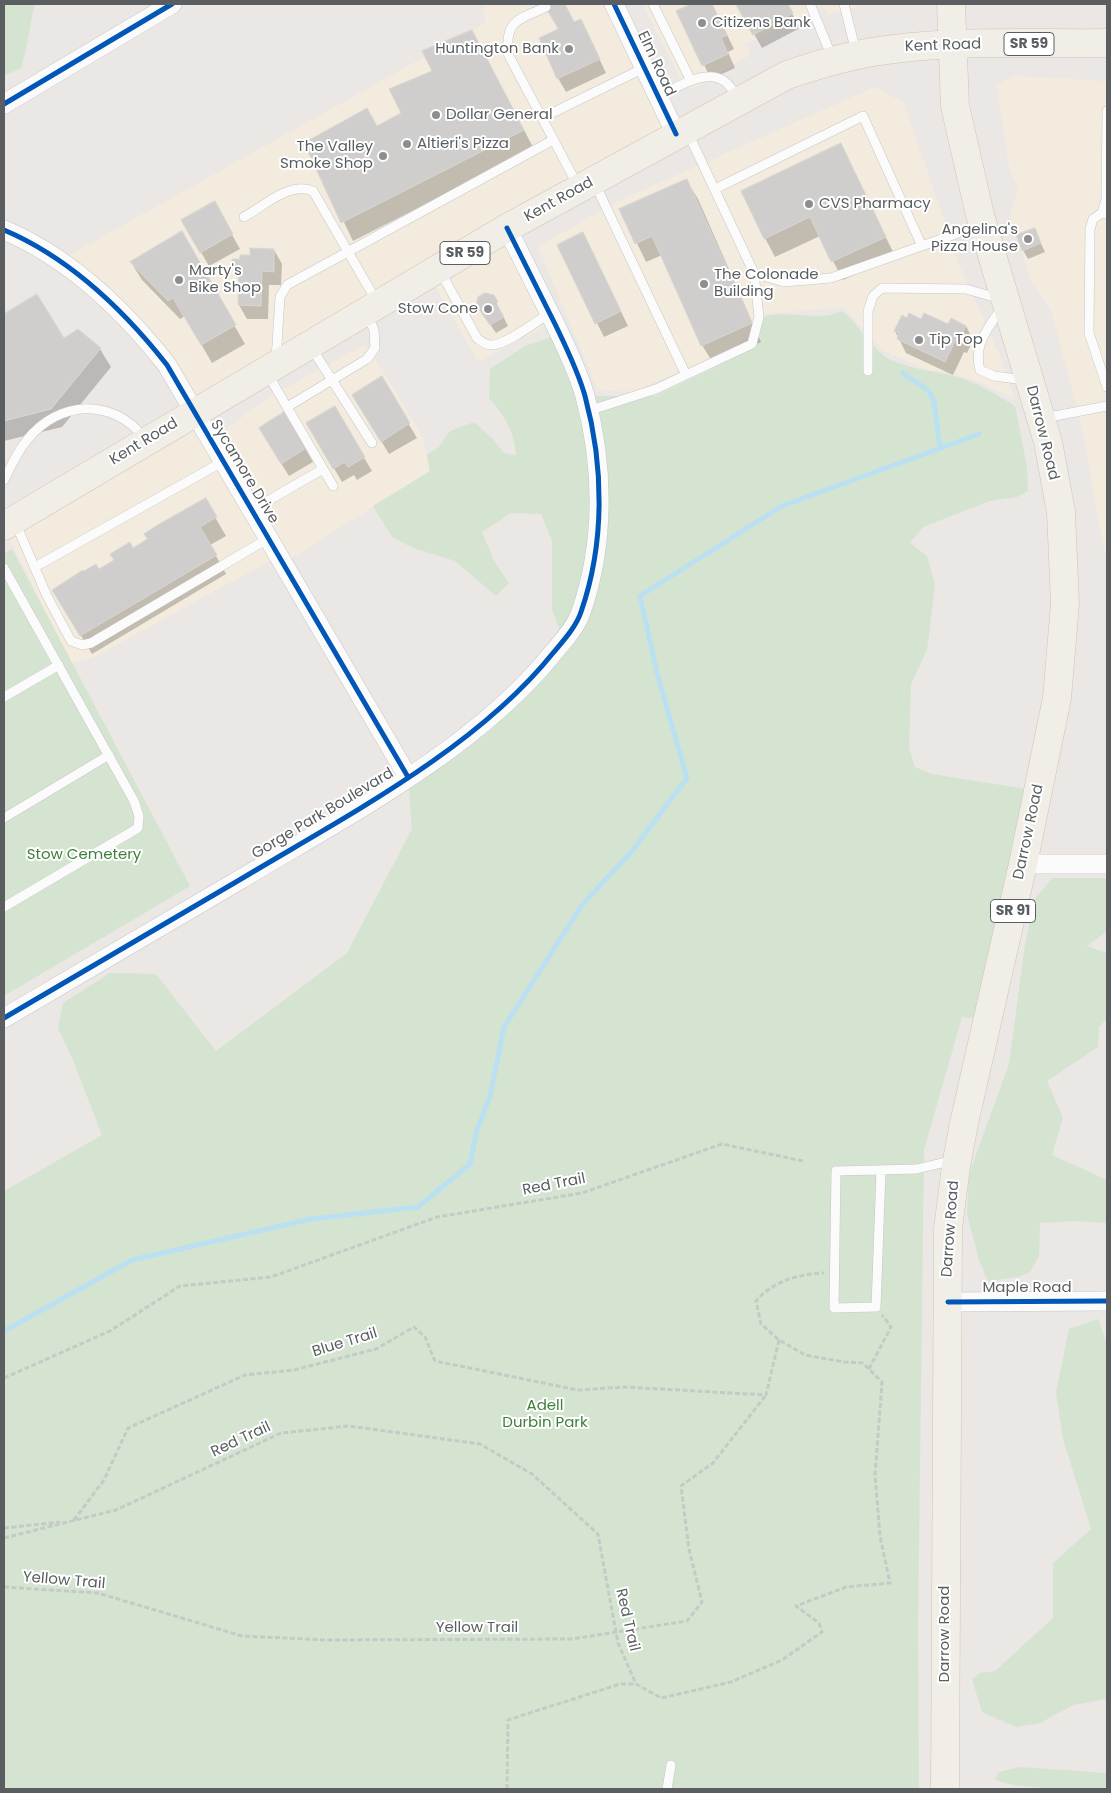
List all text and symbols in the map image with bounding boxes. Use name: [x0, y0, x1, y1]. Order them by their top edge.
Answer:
place label: Citizens Bank: [712, 14, 811, 32]
marker: Citizens Bank: [696, 17, 708, 29]
street label: Elm Road: [633, 29, 679, 99]
road number: SR 59: [1004, 33, 1054, 56]
street label: Kent Road: [905, 36, 981, 56]
place label: Huntington Bank: [435, 40, 559, 58]
marker: Huntington Bank: [563, 43, 575, 55]
place label: Dollar General: [446, 106, 553, 124]
marker: Dollar General: [430, 109, 442, 121]
place label: Altieri's Pizza: [417, 135, 509, 153]
place label: The Valley Smoke Shop: [280, 138, 373, 173]
marker: Altieri's Pizza: [401, 138, 413, 150]
marker: The Valley Smoke Shop: [377, 150, 389, 162]
street label: Kent Road: [521, 174, 597, 226]
place label: CVS Pharmacy: [819, 195, 931, 213]
marker: CVS Pharmacy: [803, 198, 815, 210]
place label: Angelina's Pizza House: [931, 221, 1018, 256]
marker: Angelina's Pizza House: [1022, 233, 1034, 245]
road number: SR 59: [440, 242, 490, 264]
place label: Marty's Bike Shop: [189, 262, 261, 297]
place label: The Colonade Building: [714, 266, 819, 301]
marker: Marty's Bike Shop: [173, 274, 185, 286]
marker: The Colonade Building: [698, 278, 710, 290]
place label: Stow Cone: [398, 300, 478, 318]
marker: Stow Cone: [482, 303, 494, 315]
place label: Tip Top: [929, 331, 983, 349]
marker: Tip Top: [913, 334, 925, 346]
street label: Darrow Road: [1022, 384, 1062, 482]
street label: Kent Road: [107, 415, 181, 469]
street label: Sycamore Drive: [206, 417, 282, 527]
street label: Gorge Park Boulevard: [249, 765, 397, 863]
street label: Darrow Road: [1010, 783, 1048, 881]
park label: Stow Cemetery: [27, 846, 141, 864]
road number: SR 91: [990, 899, 1036, 922]
street label: Red Trail: [521, 1170, 587, 1200]
street label: Darrow Road: [939, 1180, 963, 1278]
street label: Maple Road: [982, 1279, 1072, 1297]
street label: Blue Trail: [310, 1325, 380, 1361]
park label: Adell Durbin Park: [502, 1397, 588, 1432]
street label: Red Trail: [208, 1418, 274, 1462]
street label: Yellow Trail: [22, 1568, 106, 1594]
street label: Darrow Road: [936, 1586, 954, 1682]
street label: Red Trail: [611, 1587, 643, 1653]
street label: Yellow Trail: [436, 1619, 518, 1637]

